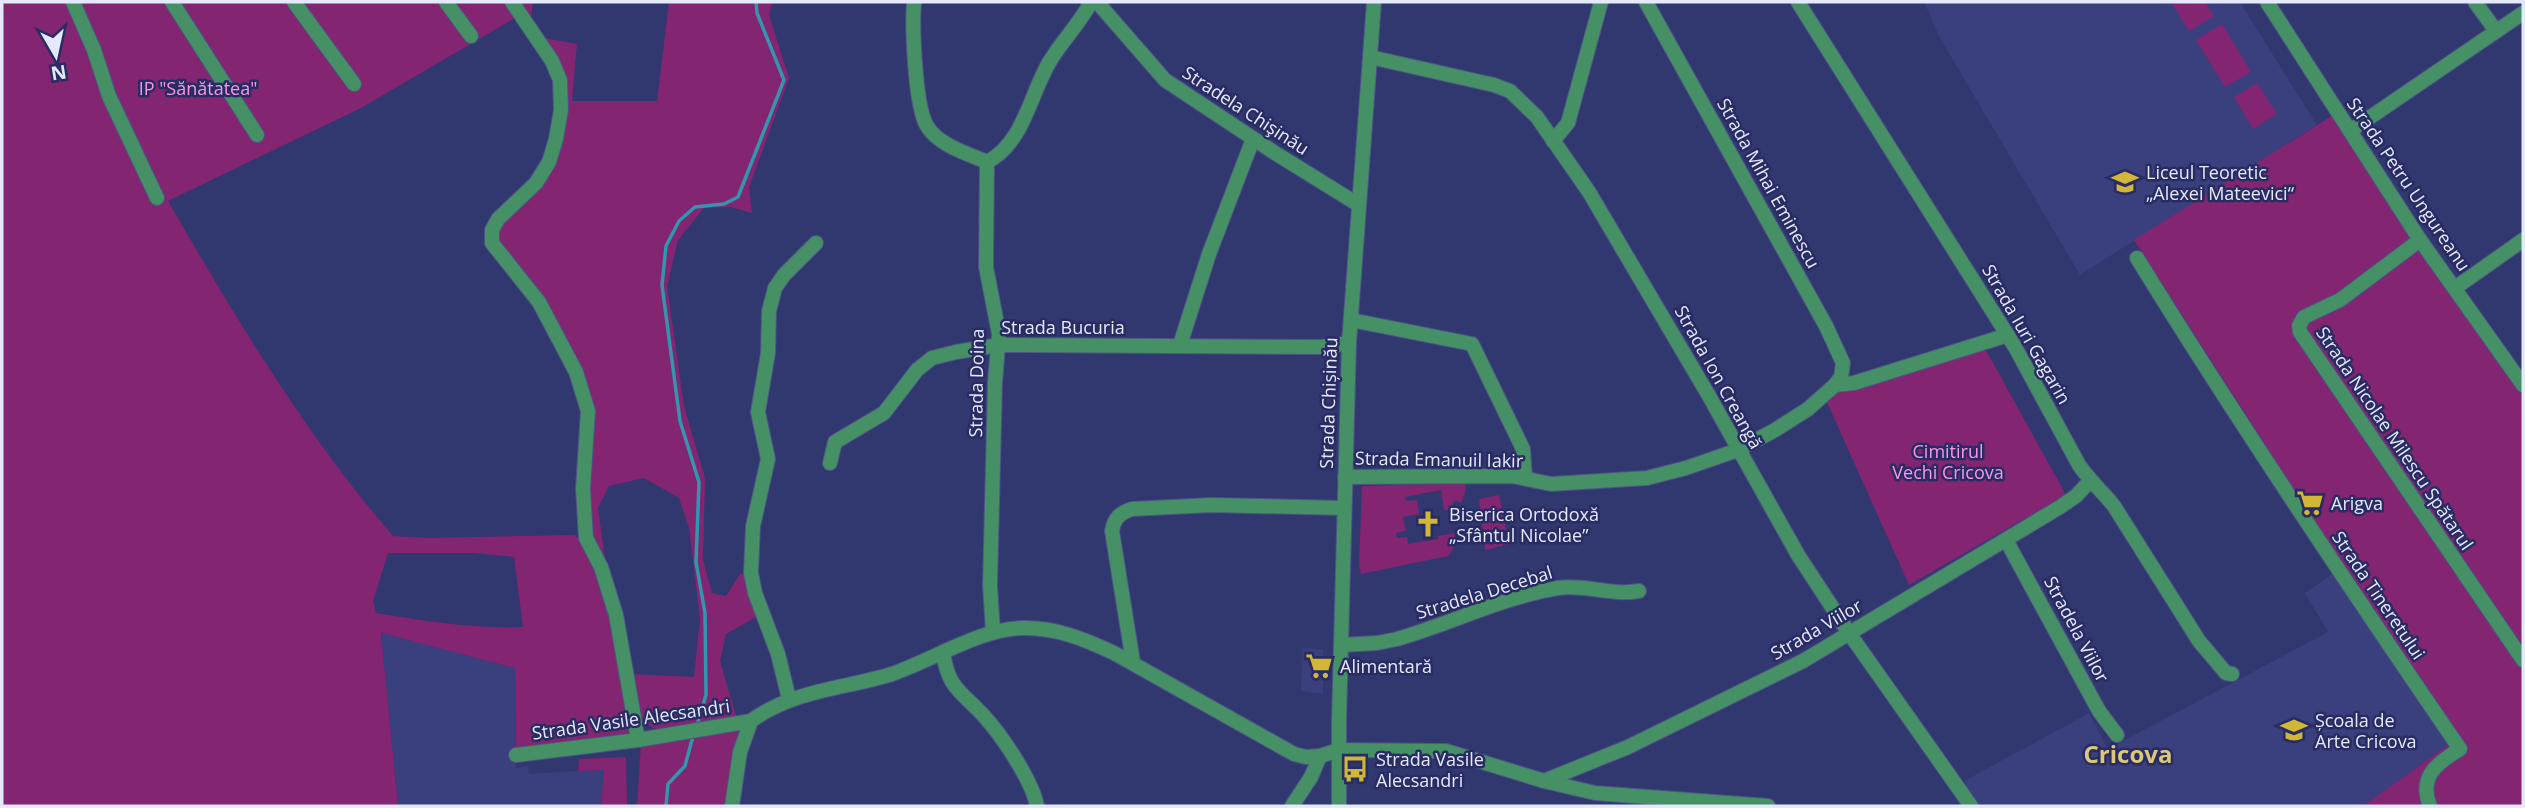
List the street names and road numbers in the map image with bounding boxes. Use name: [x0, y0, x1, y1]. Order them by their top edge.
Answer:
street label: Stradela Chişinău: [1178, 60, 1314, 160]
street label: Strada Petru Ungureanu: [2342, 93, 2476, 275]
street label: Strada Mihai Eminescu: [1712, 94, 1826, 272]
street label: Strada Iuri Gagarin: [1977, 260, 2077, 408]
street label: Strada Ion Creangă: [1670, 301, 1768, 453]
street label: Strada Bucuria: [1001, 315, 1125, 339]
street label: Strada Nicolae Milescu Spătarul: [2311, 322, 2479, 554]
street label: Strada Doina: [963, 328, 989, 438]
street label: Strada Chișinău: [1314, 337, 1342, 469]
street label: Strada Emanuil Iakir: [1355, 446, 1524, 472]
street label: Strada Tineretului: [2327, 526, 2431, 664]
street label: Stradela Decebal: [1413, 560, 1555, 624]
street label: Stradela Viilor: [2039, 572, 2115, 687]
street label: Strada Viilor: [1766, 593, 1867, 665]
street label: Strada Vasile Alecsandri: [530, 693, 732, 745]

